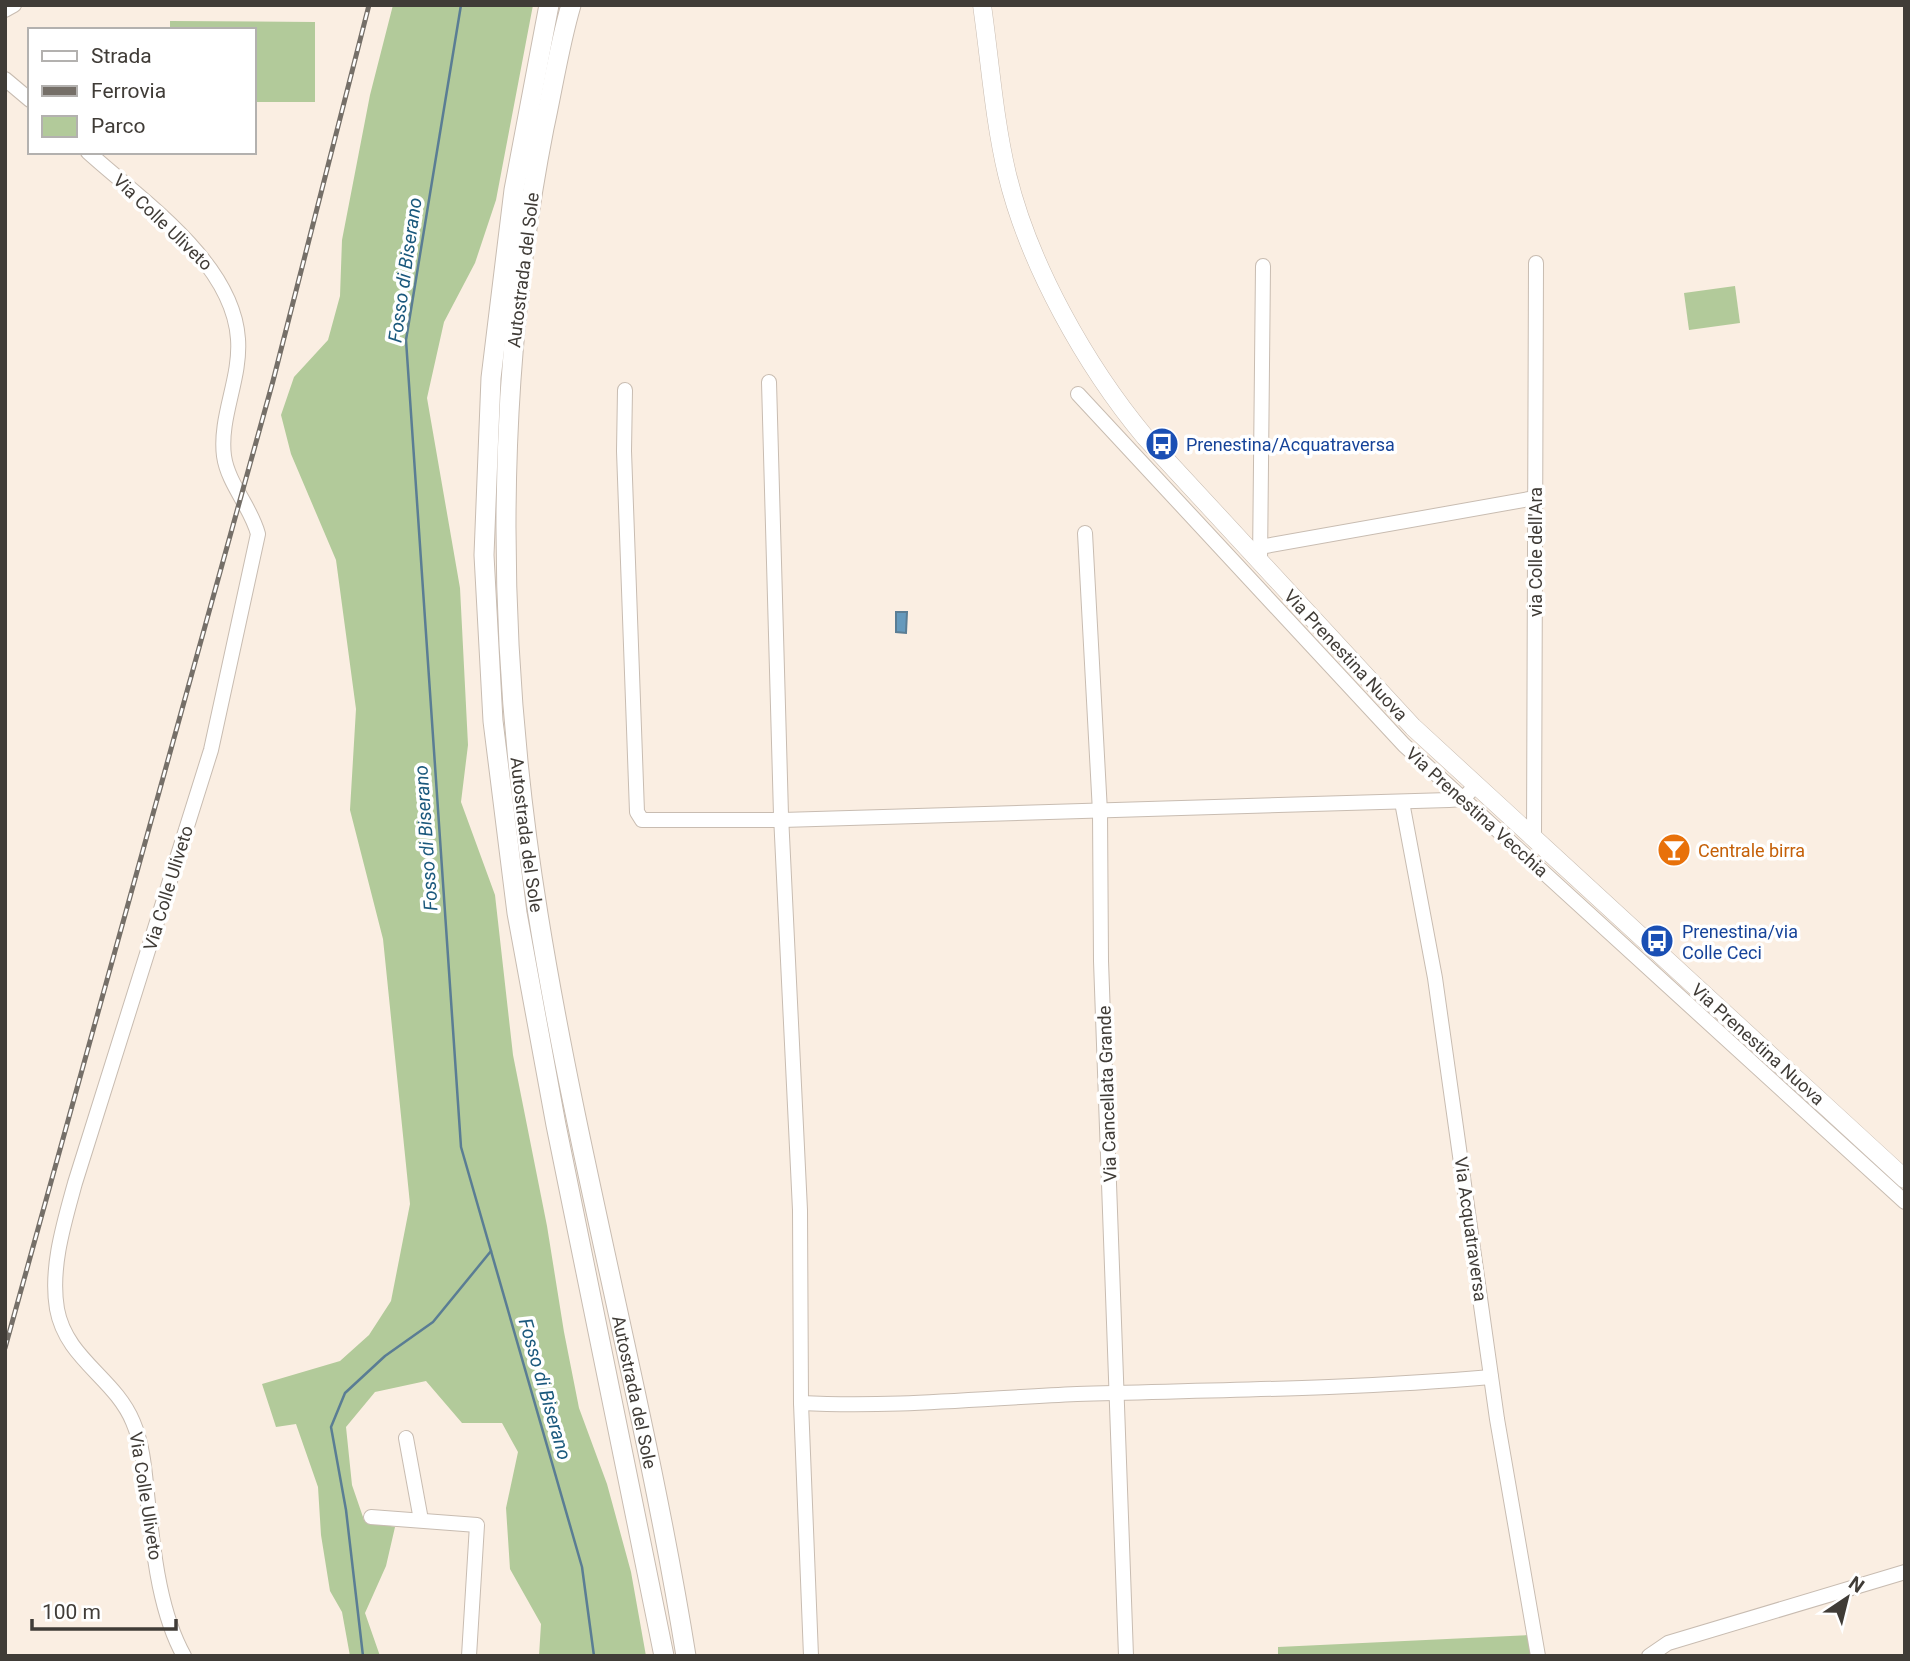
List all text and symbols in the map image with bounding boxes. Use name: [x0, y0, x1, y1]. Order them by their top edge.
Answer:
legend: [28, 28, 256, 154]
text: Strada: [91, 44, 152, 68]
text: Ferrovia: [91, 79, 166, 103]
text: Parco: [91, 114, 145, 138]
street label: Via Colle Uliveto: [109, 170, 217, 274]
street label: Autostrada del Sole: [503, 191, 543, 349]
water label: Fosso di Biserano: [383, 196, 427, 344]
bus stop icon: Prenestina/Acquatraversa: [1143, 425, 1181, 463]
place label: Prenestina/Acquatraversa: [1186, 434, 1395, 455]
street label: via Colle dell'Ara: [1525, 487, 1546, 617]
street label: Via Prenestina Nuova: [1280, 585, 1412, 725]
street label: Via Prenestina Vecchia: [1402, 743, 1552, 881]
street label: Autostrada del Sole: [507, 756, 548, 914]
water label: Fosso di Biserano: [409, 764, 443, 912]
street label: Via Colle Uliveto: [139, 823, 197, 953]
bar icon: Centrale birra: [1655, 831, 1693, 869]
place label: Centrale birra: [1698, 840, 1805, 861]
place label: Prenestina/via Colle Ceci: [1682, 921, 1798, 963]
bus stop icon: Prenestina/via Colle Ceci: [1638, 922, 1676, 960]
street label: Via Prenestina Nuova: [1687, 979, 1829, 1109]
street label: Via Cancellata Grande: [1093, 1005, 1121, 1183]
street label: Via Acquatraversa: [1450, 1155, 1492, 1303]
street label: Autostrada del Sole: [608, 1313, 662, 1471]
water label: Fosso di Biserano: [514, 1316, 576, 1462]
street label: Via Colle Uliveto: [126, 1430, 166, 1562]
north arrow: [1812, 1563, 1882, 1633]
text: N: [1844, 1571, 1869, 1598]
scale bar: [32, 1588, 175, 1632]
text: 100 m: [42, 1600, 101, 1624]

